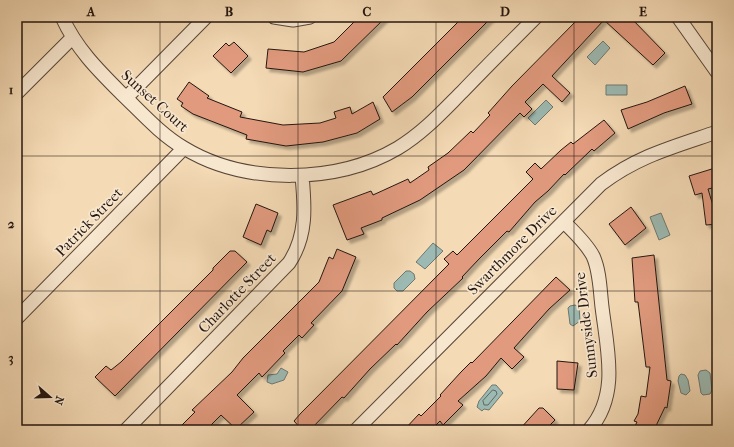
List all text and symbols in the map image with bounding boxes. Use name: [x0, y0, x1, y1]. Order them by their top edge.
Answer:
text: A: [86, 4, 96, 19]
text: B: [225, 4, 234, 19]
text: C: [363, 4, 372, 19]
text: D: [500, 4, 510, 19]
text: E: [639, 4, 647, 19]
street label: Sunset Court: [118, 66, 193, 136]
text: 1: [9, 82, 14, 97]
street label: Patrick Street: [52, 183, 127, 260]
street label: Swarthmore Drive: [464, 201, 561, 298]
text: 2: [8, 216, 15, 231]
street label: Charlotte Street: [194, 249, 280, 337]
street label: Sunnyside Drive: [571, 271, 601, 379]
text: 3: [8, 350, 14, 366]
north arrow: [30, 377, 70, 417]
text: N: [51, 394, 66, 407]

